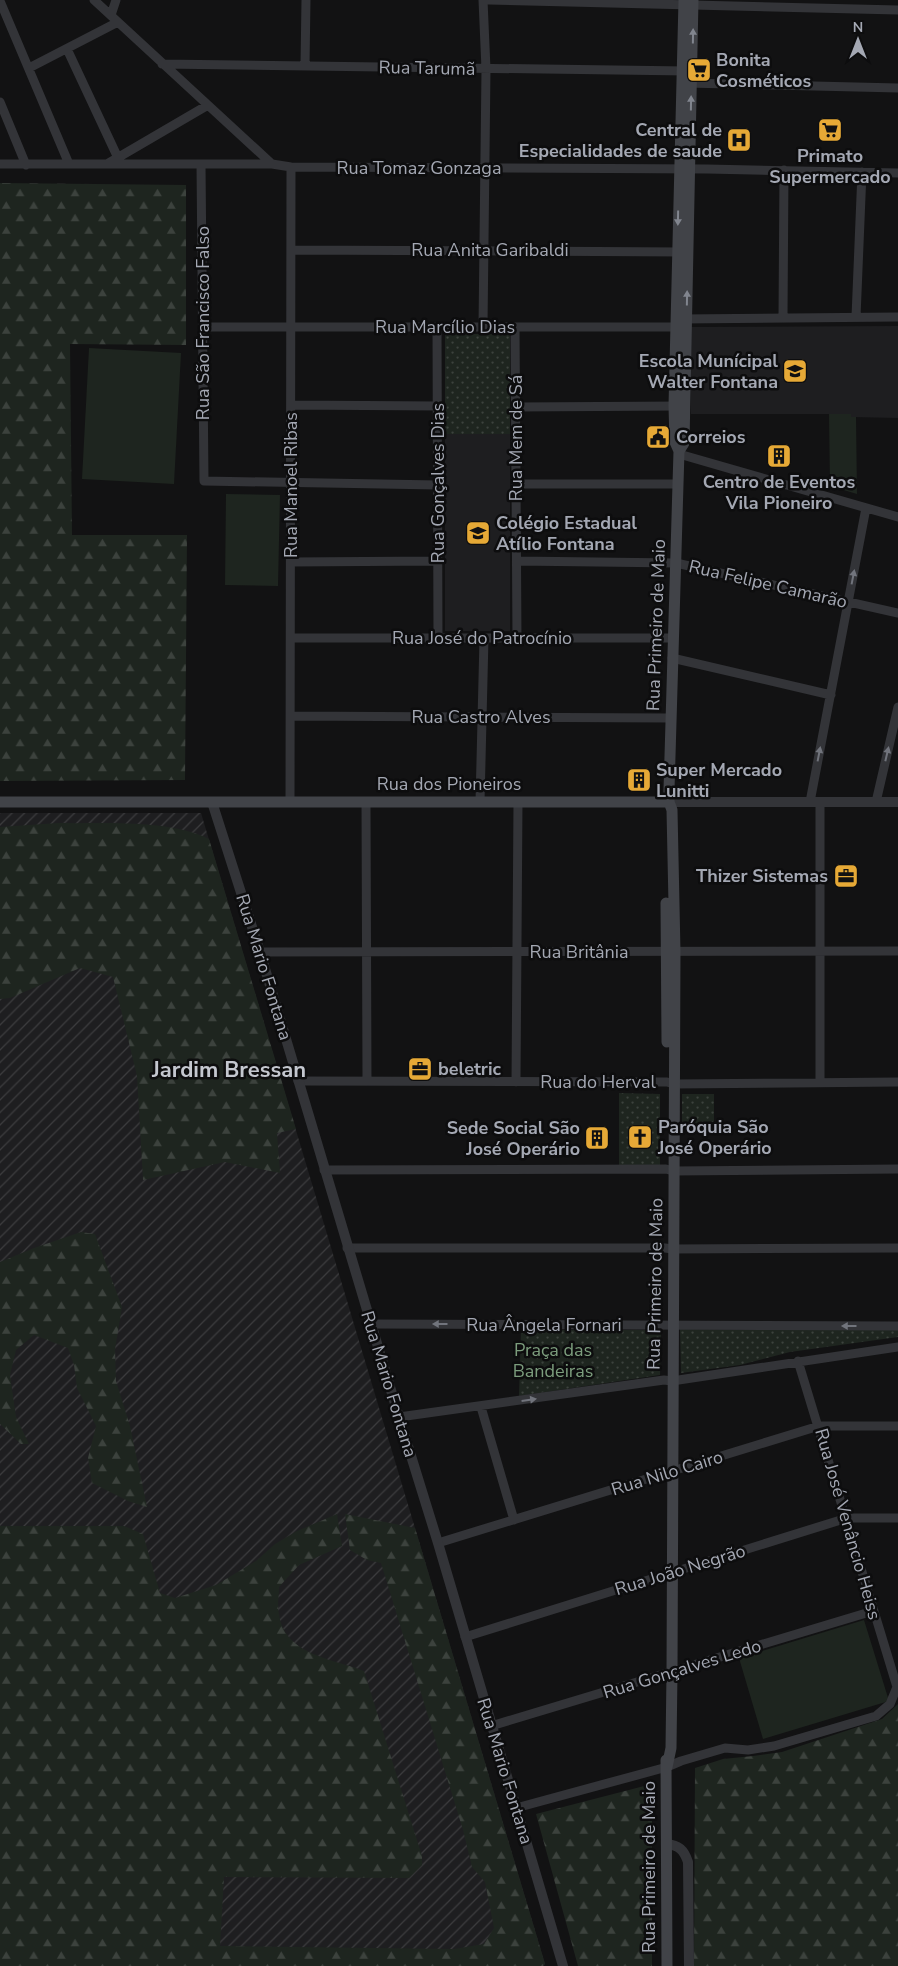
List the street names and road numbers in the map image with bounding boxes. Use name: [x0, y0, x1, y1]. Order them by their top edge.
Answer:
street label: Rua Tarumã: [378, 55, 476, 81]
street label: Rua Tomaz Gonzaga: [337, 156, 501, 180]
street label: Rua São Francisco Falso: [191, 226, 215, 420]
street label: Rua Anita Garibaldi: [411, 238, 569, 262]
street label: Rua Marcílio Dias: [375, 315, 515, 339]
street label: Rua Mem de Sá: [504, 375, 528, 501]
street label: Rua Gonçalves Dias: [426, 403, 450, 563]
street label: Rua Manoel Ribas: [279, 412, 303, 558]
street label: Rua Primeiro de Maio: [641, 539, 671, 711]
street label: Rua Felipe Camarão: [686, 554, 850, 614]
street label: Rua José do Patrocínio: [392, 626, 572, 650]
street label: Rua Castro Alves: [411, 705, 551, 729]
street label: Rua dos Pioneiros: [377, 772, 521, 796]
street label: Rua Mario Fontana: [230, 891, 298, 1043]
street label: Rua Britânia: [530, 940, 628, 964]
street label: Rua do Herval: [540, 1070, 656, 1094]
street label: Rua Primeiro de Maio: [642, 1198, 668, 1370]
street label: Rua Mario Fontana: [355, 1308, 423, 1460]
street label: Rua Ângela Fornari: [466, 1313, 622, 1337]
street label: Rua José Venâncio Heiss: [809, 1426, 887, 1622]
street label: Rua Nilo Cairo: [608, 1445, 726, 1501]
street label: Rua João Negrão: [612, 1539, 748, 1601]
street label: Rua Gonçalves Ledo: [600, 1634, 764, 1704]
street label: Rua Mario Fontana: [471, 1695, 539, 1847]
street label: Rua Primeiro de Maio: [637, 1781, 661, 1953]

